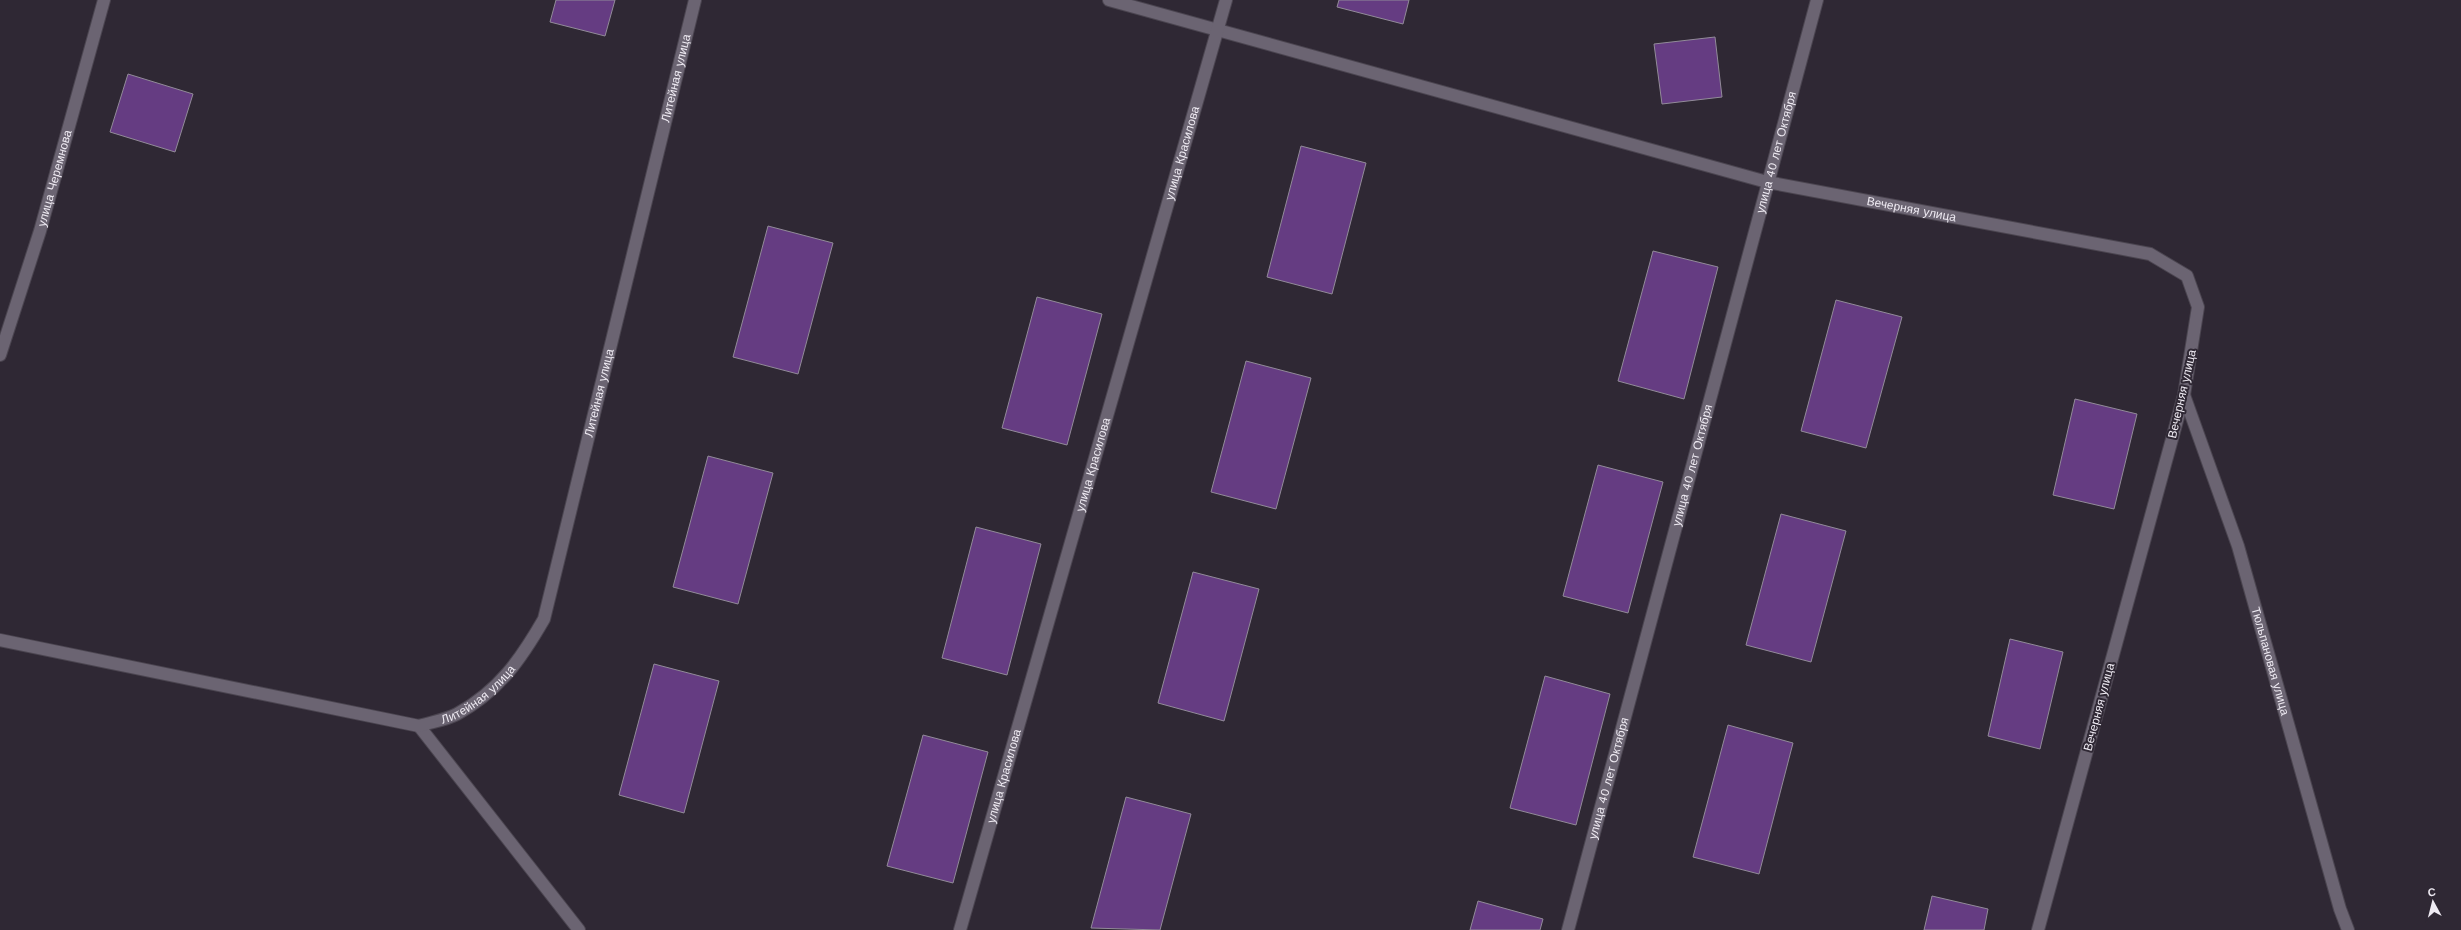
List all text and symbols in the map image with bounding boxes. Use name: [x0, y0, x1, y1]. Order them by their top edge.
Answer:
street label: Литейная улица: [658, 32, 694, 124]
street label: улица 40 лет Октября: [1753, 90, 1799, 215]
street label: улица Красилова: [1162, 104, 1202, 202]
street label: улица Черемнова: [35, 128, 75, 228]
street label: Вечерняя улица: [1866, 194, 1958, 224]
street label: Литейная улица: [582, 347, 617, 438]
street label: Вечерняя улица: [2165, 348, 2199, 440]
street label: улица 40 лет Октября: [1669, 403, 1715, 528]
street label: улица Красилова: [1073, 416, 1113, 513]
street label: Тюльпановая улица: [2248, 605, 2292, 717]
street label: Вечерняя улица: [2081, 661, 2118, 753]
street label: Литейная улица: [439, 662, 518, 727]
street label: улица 40 лет Октября: [1586, 716, 1632, 841]
street label: улица Красилова: [984, 727, 1024, 825]
north arrow: [2413, 882, 2453, 922]
text: С: [2427, 886, 2437, 900]

